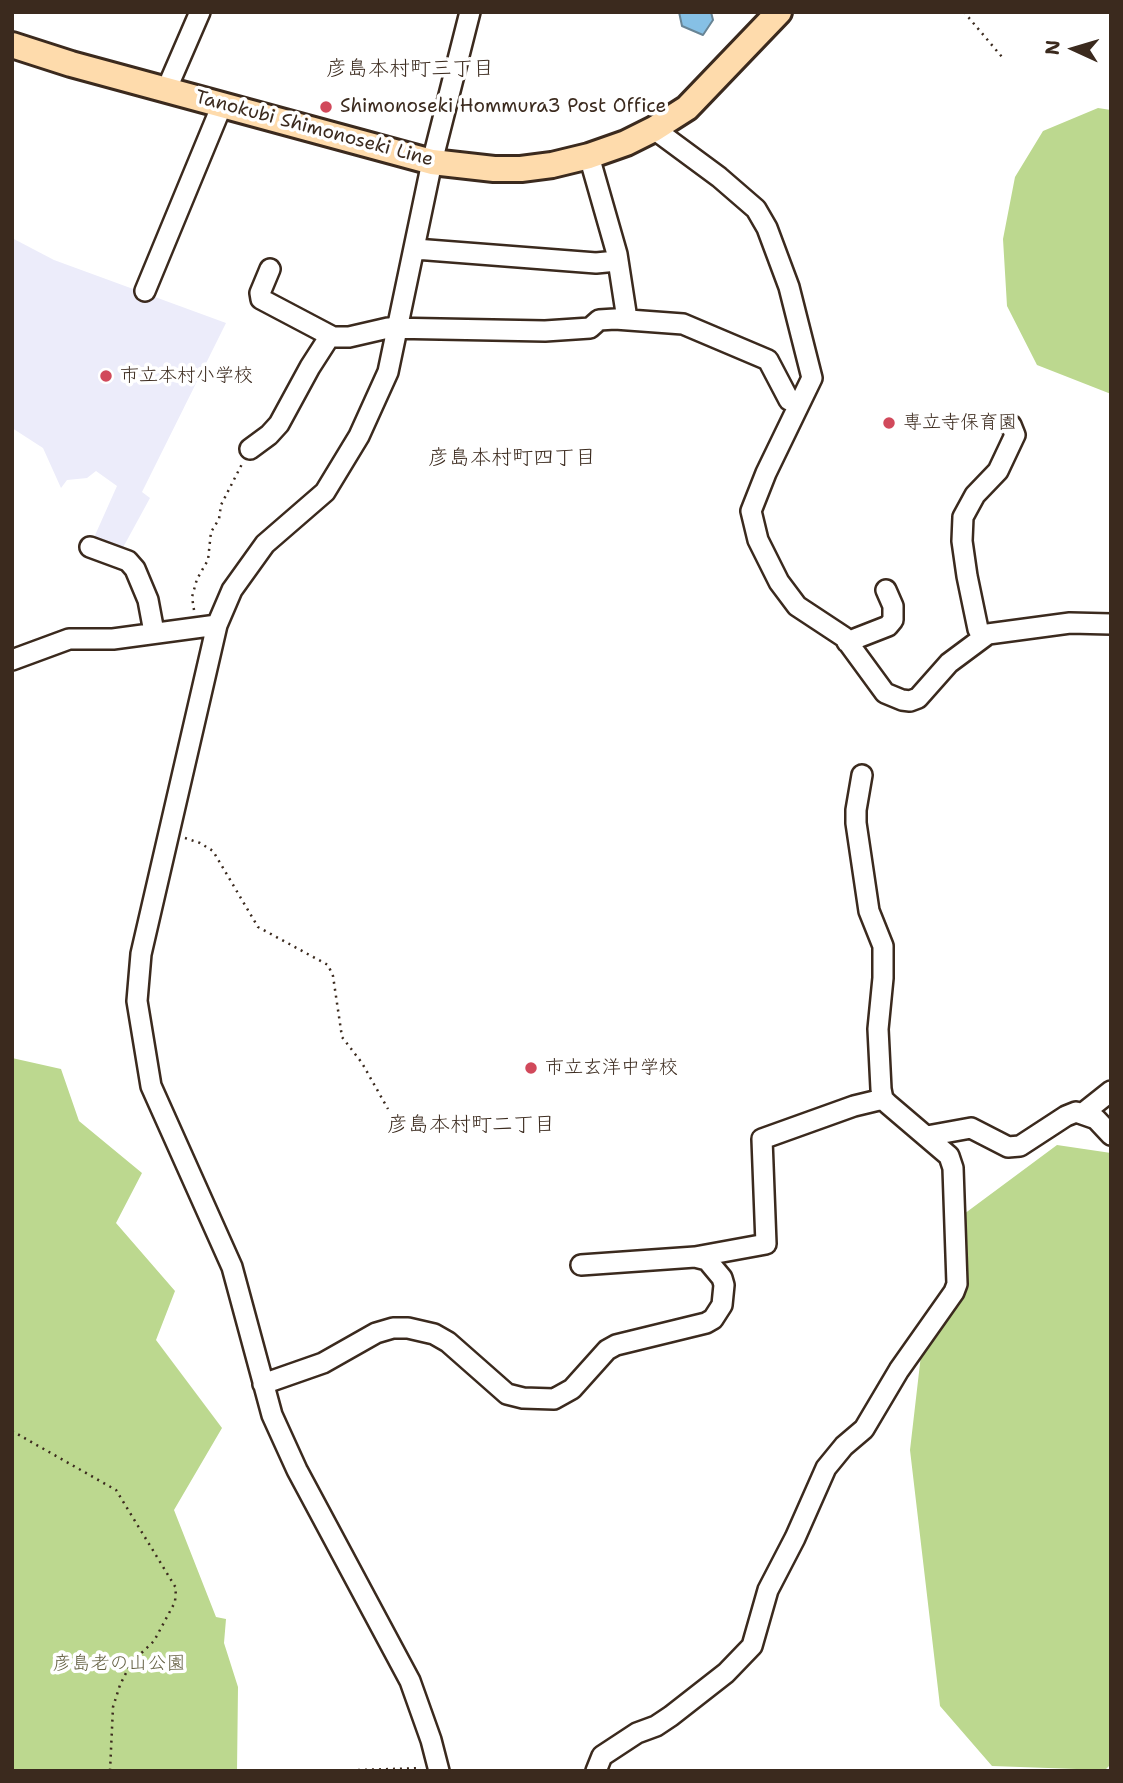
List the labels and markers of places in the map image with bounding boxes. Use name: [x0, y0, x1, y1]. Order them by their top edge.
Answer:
place label: Shimonoseki Hommura3 Post Office: [340, 96, 666, 118]
marker: Shimonoseki Hommura3 Post Office: [318, 99, 334, 115]
place label: 市立本村小学校: [120, 365, 253, 387]
marker: 市立本村小学校: [98, 368, 114, 384]
place label: 専立寺保育園: [903, 412, 1017, 434]
marker: 専立寺保育園: [881, 415, 897, 431]
place label: 市立玄洋中学校: [545, 1057, 678, 1079]
marker: 市立玄洋中学校: [523, 1060, 539, 1076]

